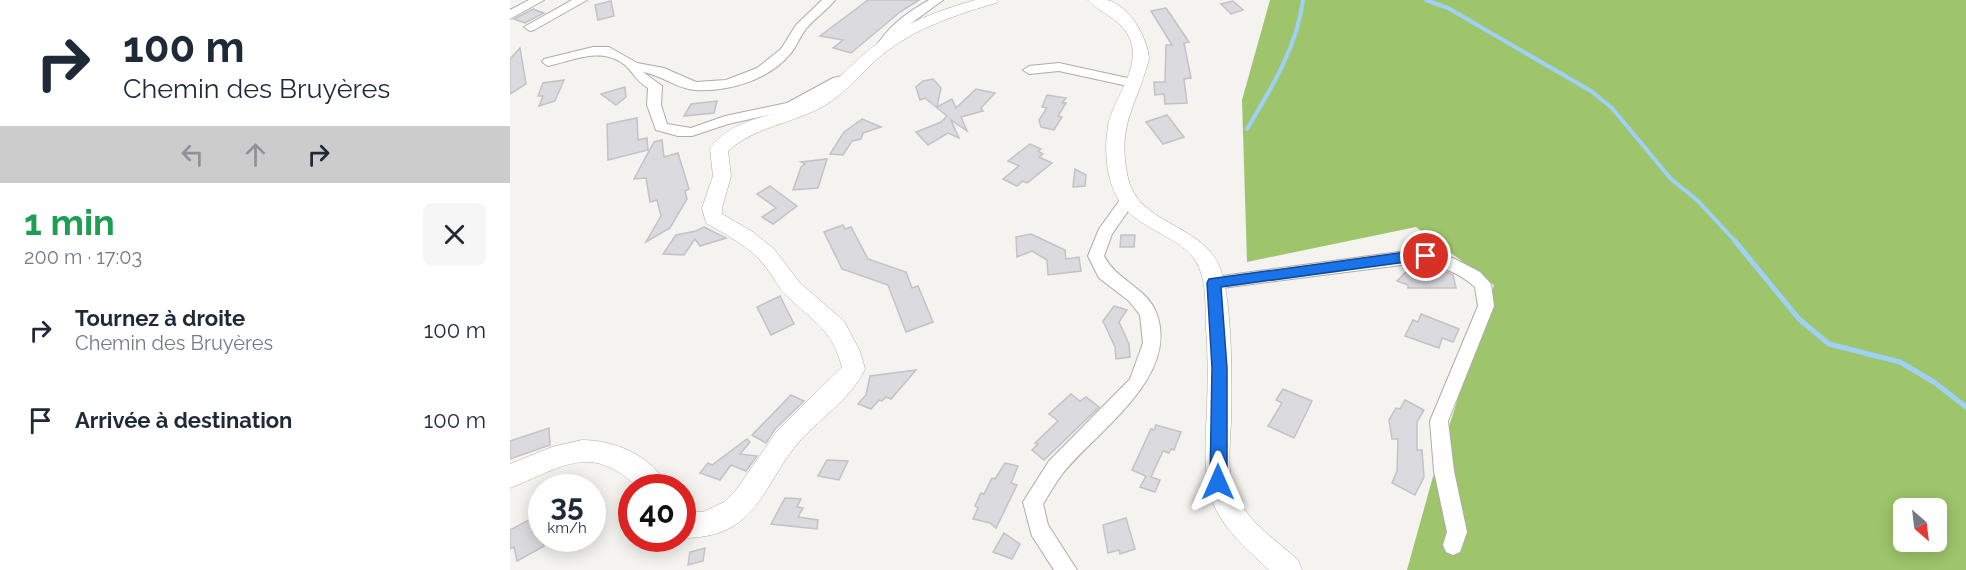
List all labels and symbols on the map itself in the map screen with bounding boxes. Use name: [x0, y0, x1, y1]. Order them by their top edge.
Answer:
pin: [1400, 230, 1451, 281]
position arrow: [1186, 450, 1250, 514]
speed limit sign: 40: [618, 474, 696, 552]
north arrow: [1893, 498, 1947, 552]

